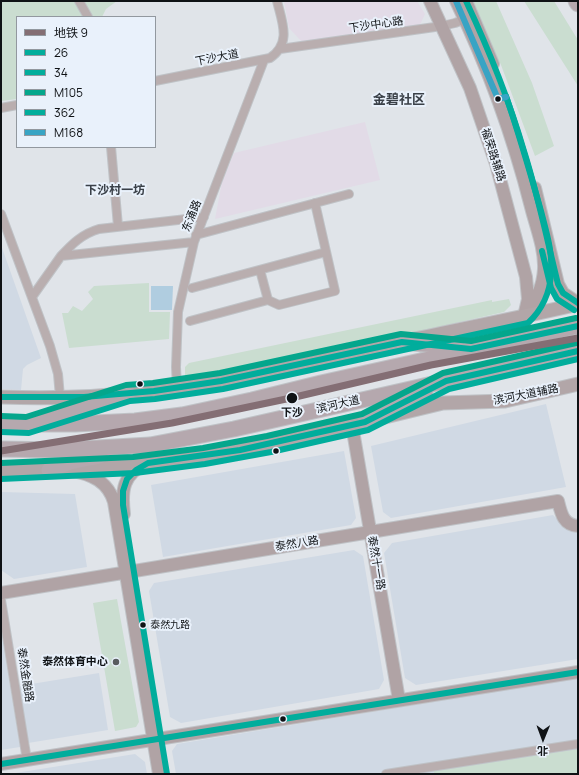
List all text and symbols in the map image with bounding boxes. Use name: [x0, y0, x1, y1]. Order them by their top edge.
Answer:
street label: 下沙中心路: [348, 15, 404, 35]
legend: [16, 16, 156, 148]
text: 地铁 9: [54, 24, 88, 41]
text: 26: [54, 44, 68, 61]
street label: 下沙大道: [194, 47, 240, 69]
text: 34: [54, 64, 68, 81]
text: M105: [54, 84, 83, 101]
district label: 金碧社区: [373, 92, 425, 108]
unlabelled marker: [493, 94, 503, 104]
text: 362: [54, 104, 75, 121]
text: M168: [54, 124, 83, 141]
street label: 福荣路辅路: [478, 127, 508, 183]
district label: 下沙村一坊: [85, 184, 145, 198]
street label: 东涌路: [180, 198, 204, 234]
unlabelled marker: [135, 379, 145, 389]
street label: 滨河大道辅路: [492, 382, 560, 408]
marker: 下沙: [285, 391, 299, 405]
street label: 滨河大道: [315, 394, 361, 416]
place label: 下沙: [281, 406, 303, 420]
unlabelled marker: [271, 446, 281, 456]
street label: 泰然八路: [274, 534, 320, 554]
street label: 泰然十一路: [365, 535, 387, 591]
place label: 泰然九路: [150, 619, 190, 631]
marker: 泰然九路: [138, 620, 148, 630]
street label: 泰然金融路: [14, 647, 36, 703]
place label: 泰然体育中心: [42, 655, 108, 669]
marker: 泰然体育中心: [111, 657, 121, 667]
unlabelled marker: [278, 714, 288, 724]
north arrow: [523, 719, 563, 759]
text: 北: [537, 744, 548, 759]

